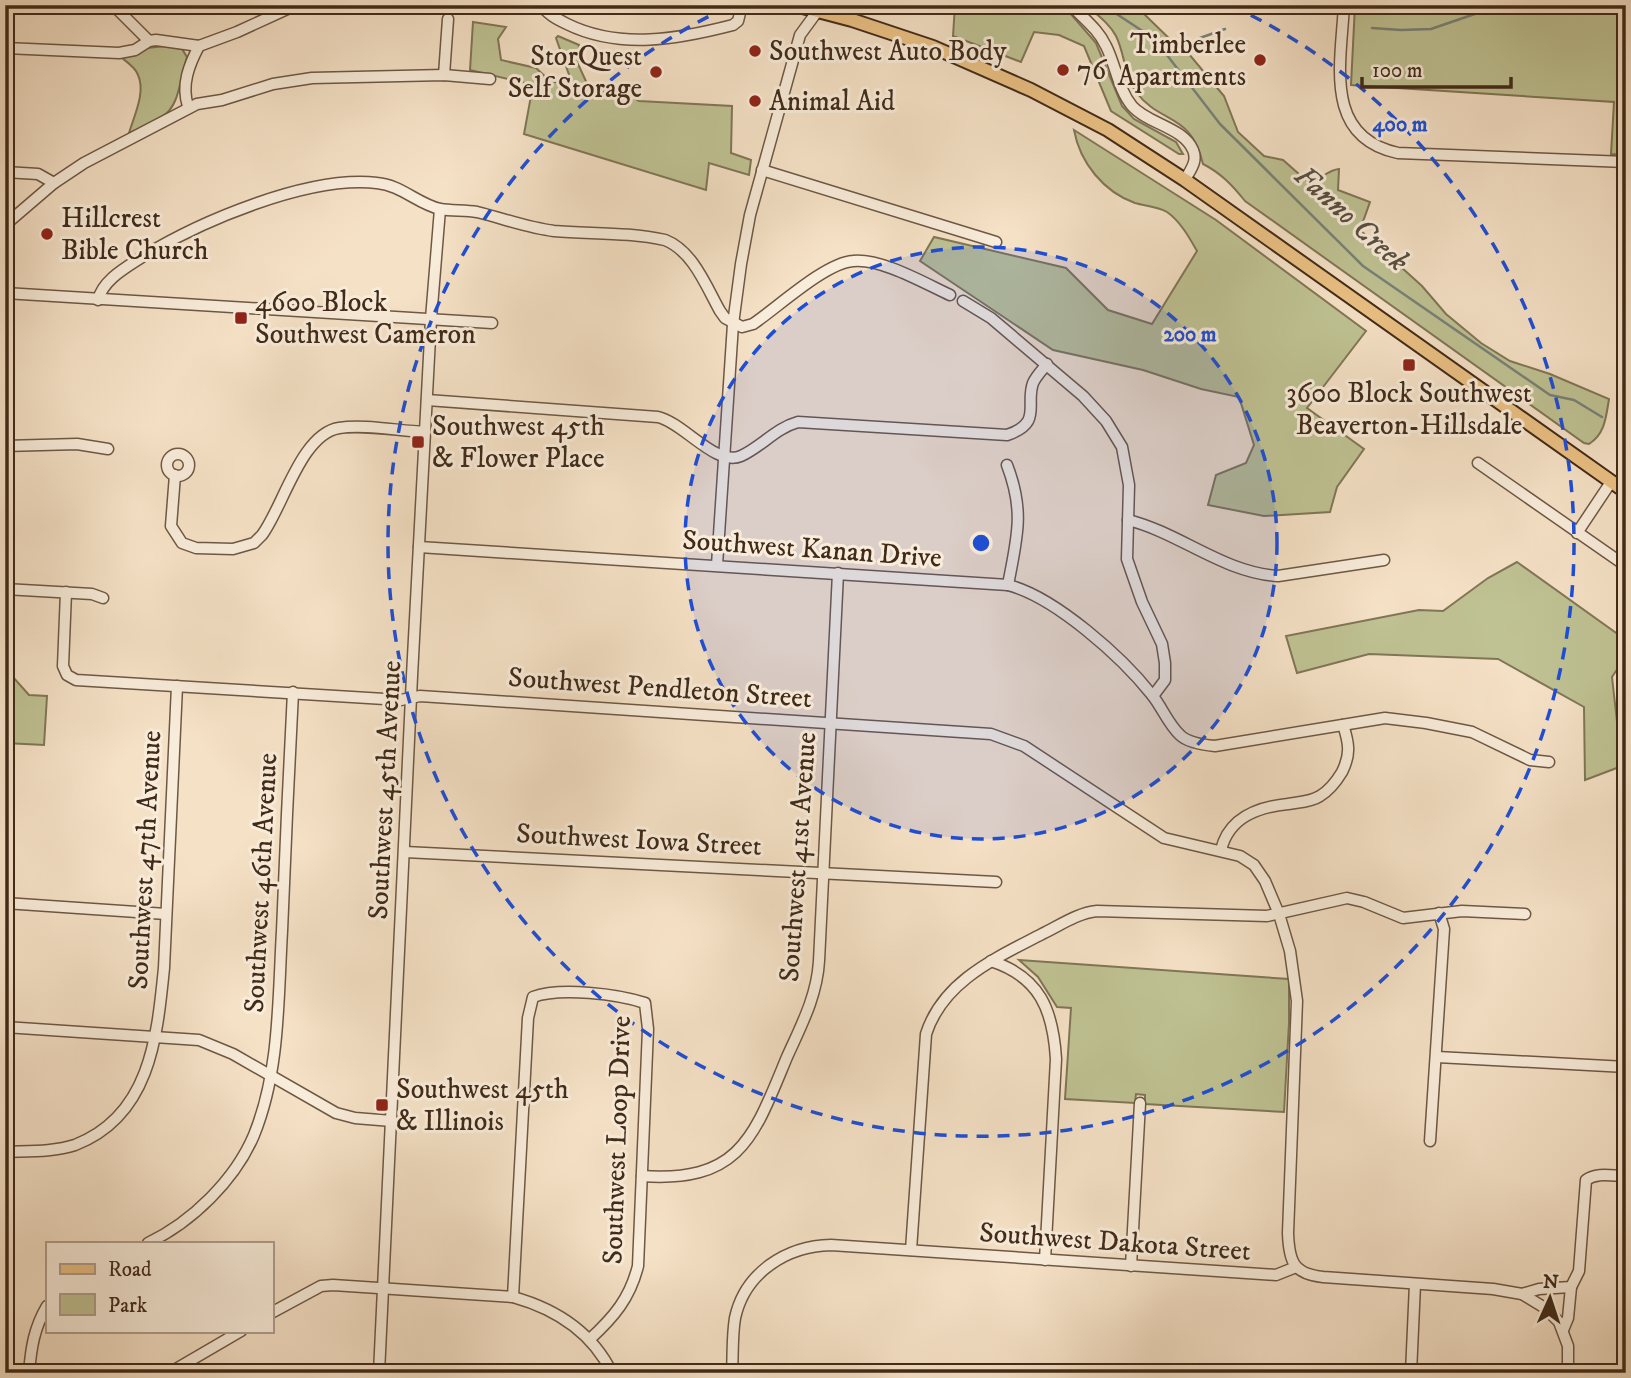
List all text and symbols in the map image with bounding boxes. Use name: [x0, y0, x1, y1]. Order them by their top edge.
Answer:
place label: Timberlee Apartments: [1117, 27, 1246, 94]
place label: Southwest Auto Body: [769, 34, 1007, 69]
place label: StorQuest Self Storage: [508, 39, 642, 106]
marker: Southwest Auto Body: [747, 43, 763, 59]
scale bar: [1362, 46, 1510, 90]
marker: Timberlee Apartments: [1252, 52, 1268, 68]
place label: 76: [1077, 53, 1108, 88]
text: 100 m: [1372, 58, 1423, 84]
marker: 76: [1055, 62, 1071, 78]
marker: StorQuest Self Storage: [648, 64, 664, 80]
place label: Animal Aid: [769, 84, 895, 119]
marker: Animal Aid: [747, 93, 763, 109]
text: 400 m: [1373, 112, 1428, 138]
water label: Fanno Creek: [1286, 158, 1416, 280]
place label: Hillcrest Bible Church: [61, 201, 209, 268]
marker: Hillcrest Bible Church: [39, 226, 55, 242]
place label: 4600 Block Southwest Cameron: [255, 285, 476, 352]
marker: 4600 Block Southwest Cameron: [233, 310, 249, 326]
text: 200 m: [1163, 322, 1217, 348]
marker: 3600 Block Southwest Beaverton-Hillsdale: [1401, 357, 1417, 373]
place label: 3600 Block Southwest Beaverton-Hillsdale: [1286, 376, 1532, 443]
place label: Southwest 45th & Flower Place: [432, 409, 605, 476]
marker: Southwest 45th & Flower Place: [410, 434, 426, 450]
street label: Southwest Kanan Drive: [681, 522, 943, 576]
centre of rings: [969, 531, 993, 555]
street label: Southwest 45th Avenue: [361, 660, 409, 920]
street label: Southwest Pendleton Street: [507, 660, 813, 716]
street label: Southwest 47th Avenue: [121, 730, 169, 990]
street label: Southwest 41st Avenue: [772, 731, 824, 983]
street label: Southwest 46th Avenue: [237, 752, 285, 1014]
street label: Southwest Iowa Street: [515, 816, 763, 864]
street label: Southwest Loop Drive: [595, 1015, 639, 1265]
place label: Southwest 45th & Illinois: [396, 1072, 569, 1139]
marker: Southwest 45th & Illinois: [374, 1097, 390, 1113]
street label: Southwest Dakota Street: [978, 1215, 1252, 1269]
legend: [46, 1242, 273, 1332]
text: Road: [108, 1257, 152, 1283]
north arrow: [1516, 1262, 1586, 1332]
text: N: [1542, 1271, 1560, 1294]
text: Park: [108, 1293, 148, 1319]

